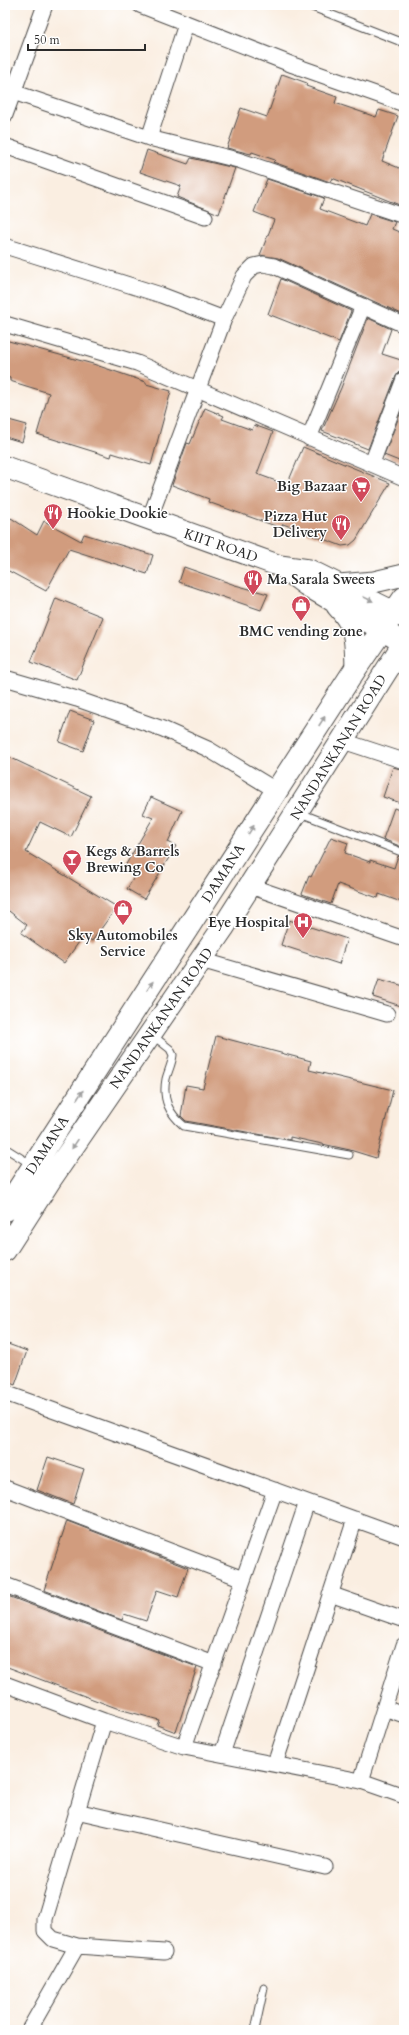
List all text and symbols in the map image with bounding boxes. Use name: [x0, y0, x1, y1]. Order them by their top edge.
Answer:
scale bar: [28, 26, 145, 52]
text: 50 m: [34, 32, 61, 48]
supermarket icon: Big Bazaar: [350, 475, 372, 503]
place label: Big Bazaar: [277, 477, 347, 496]
restaurant icon: Hookie Dookie: [42, 502, 64, 530]
place label: Hookie Dookie: [67, 504, 168, 523]
place label: Pizza Hut Delivery: [264, 507, 327, 542]
restaurant icon: Pizza Hut Delivery: [330, 513, 352, 541]
street label: KIIT ROAD: [181, 524, 260, 567]
restaurant icon: Ma Sarala Sweets: [242, 568, 264, 596]
place label: Ma Sarala Sweets: [267, 570, 375, 589]
shop icon: BMC vending zone: [290, 594, 312, 622]
one-way arrow: [362, 596, 374, 603]
place label: BMC vending zone: [239, 622, 363, 641]
street label: NANDANKANAN ROAD: [286, 671, 391, 824]
one-way arrow: [318, 716, 326, 726]
one-way arrow: [248, 824, 255, 836]
street label: DAMANA: [197, 840, 249, 906]
place label: Kegs & Barrels Brewing Co: [86, 842, 180, 877]
bar icon: Kegs & Barrels Brewing Co: [61, 848, 83, 876]
shop icon: Sky Automobiles Service: [112, 898, 134, 926]
hospital icon: Eye Hospital: [292, 911, 314, 939]
place label: Eye Hospital: [208, 913, 289, 932]
place label: Sky Automobiles Service: [68, 926, 178, 961]
street label: NANDANKANAN ROAD: [105, 944, 217, 1093]
one-way arrow: [147, 980, 154, 992]
one-way arrow: [76, 1090, 84, 1101]
street label: DAMANA: [21, 1112, 73, 1178]
one-way arrow: [71, 1138, 79, 1149]

